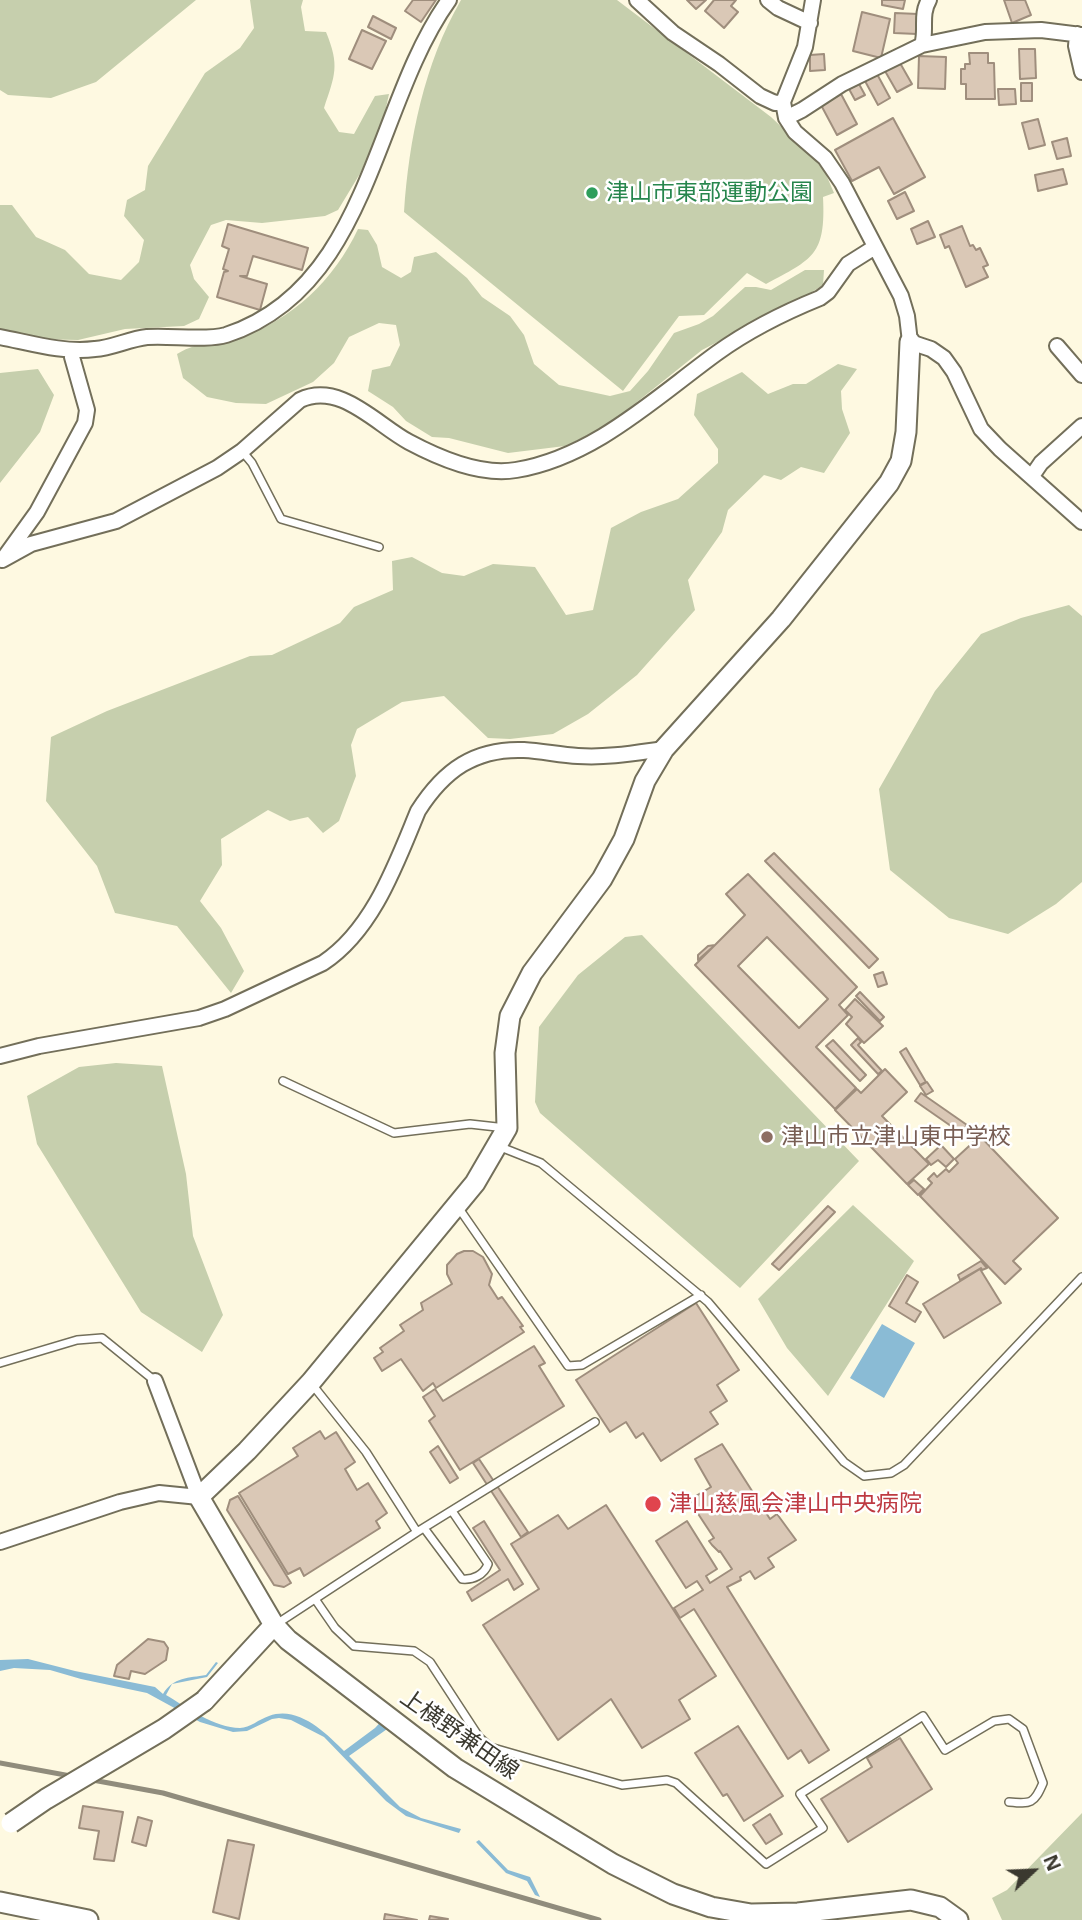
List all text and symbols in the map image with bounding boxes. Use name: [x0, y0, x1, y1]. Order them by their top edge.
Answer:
place label: 津山市東部運動公園: [606, 179, 813, 207]
marker: 津山市東部運動公園: [584, 185, 600, 201]
place label: 津山市立津山東中学校: [781, 1123, 1011, 1151]
marker: 津山市立津山東中学校: [759, 1129, 775, 1145]
place label: 津山慈風会津山中央病院: [669, 1490, 922, 1518]
marker: 津山慈風会津山中央病院: [643, 1494, 663, 1514]
street label: 上横野兼田線: [395, 1684, 523, 1786]
north arrow: [998, 1836, 1068, 1906]
text: N: [1037, 1851, 1067, 1875]

